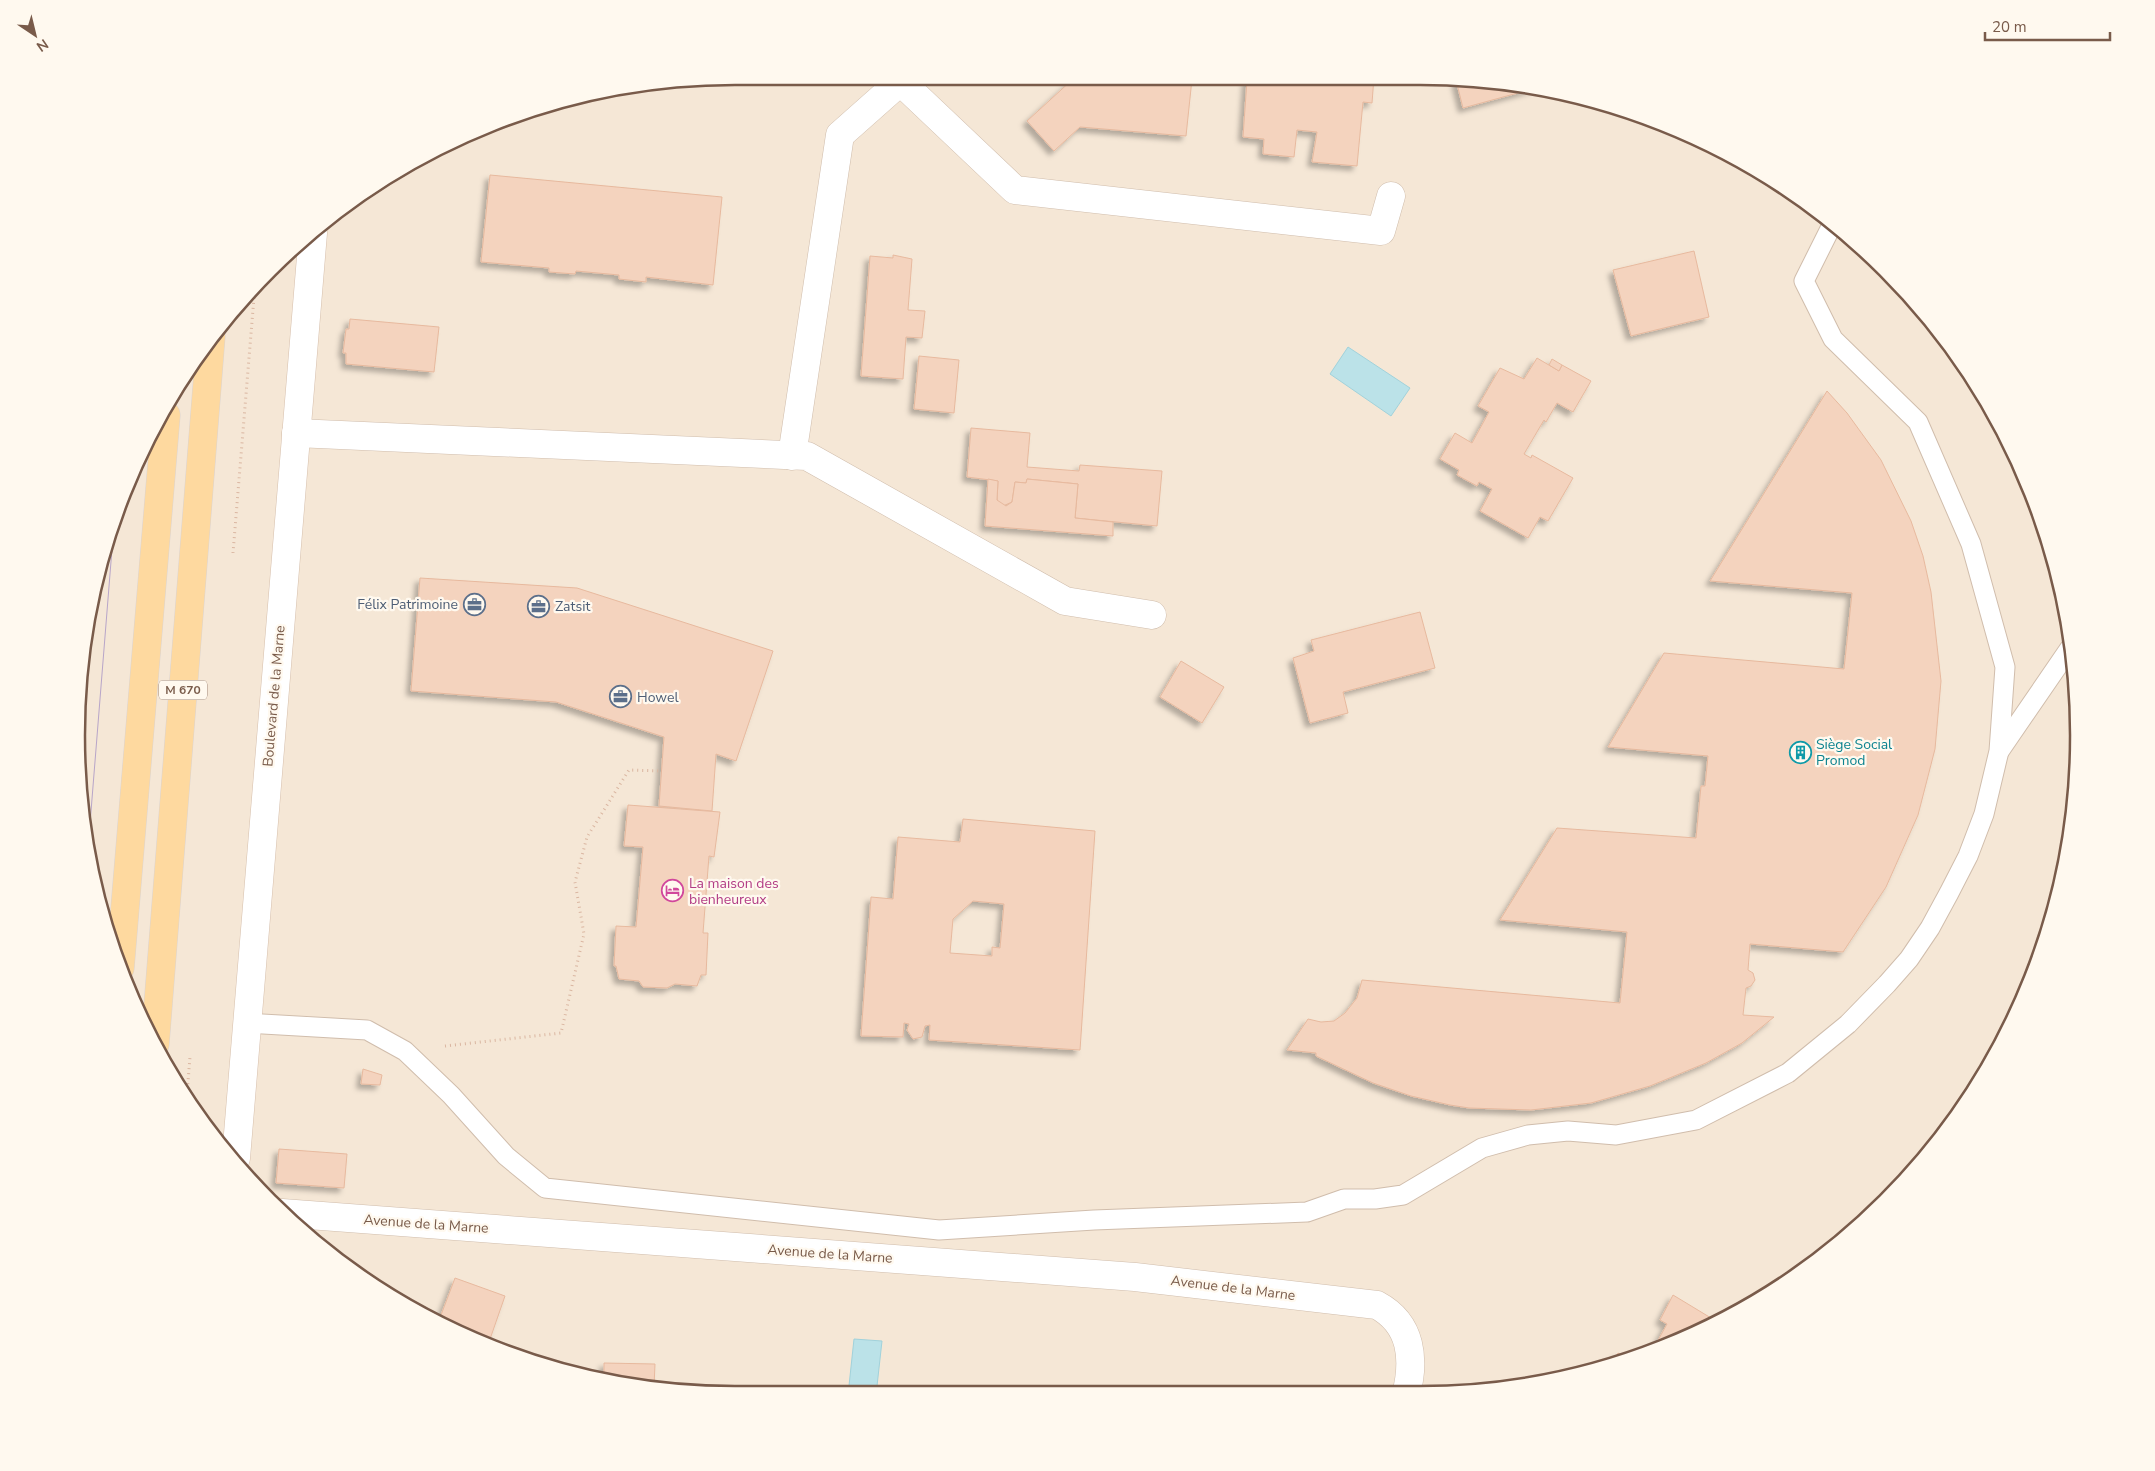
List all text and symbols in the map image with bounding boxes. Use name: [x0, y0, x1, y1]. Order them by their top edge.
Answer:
north arrow: [10, 10, 60, 60]
scale bar: [1985, 10, 2110, 42]
text: 20 m: [1992, 17, 2027, 37]
text: N: [32, 34, 52, 56]
office icon: Félix Patrimoine: [462, 592, 486, 616]
office icon: Zatsit: [527, 594, 551, 618]
place label: Félix Patrimoine: [357, 595, 458, 614]
place label: Zatsit: [555, 597, 590, 616]
street label: Boulevard de la Marne: [258, 624, 290, 768]
road number: M 670: [159, 680, 207, 700]
office icon: Howel: [609, 685, 633, 709]
place label: Howel: [637, 688, 679, 707]
place label: Siège Social Promod: [1816, 735, 1893, 770]
building icon: Siège Social Promod: [1788, 740, 1812, 764]
place label: La maison des bienheureux: [689, 874, 779, 909]
hotel icon: La maison des bienheureux: [661, 879, 685, 903]
street label: Avenue de la Marne: [363, 1210, 489, 1238]
street label: Avenue de la Marne: [767, 1240, 893, 1268]
street label: Avenue de la Marne: [1170, 1271, 1296, 1305]

